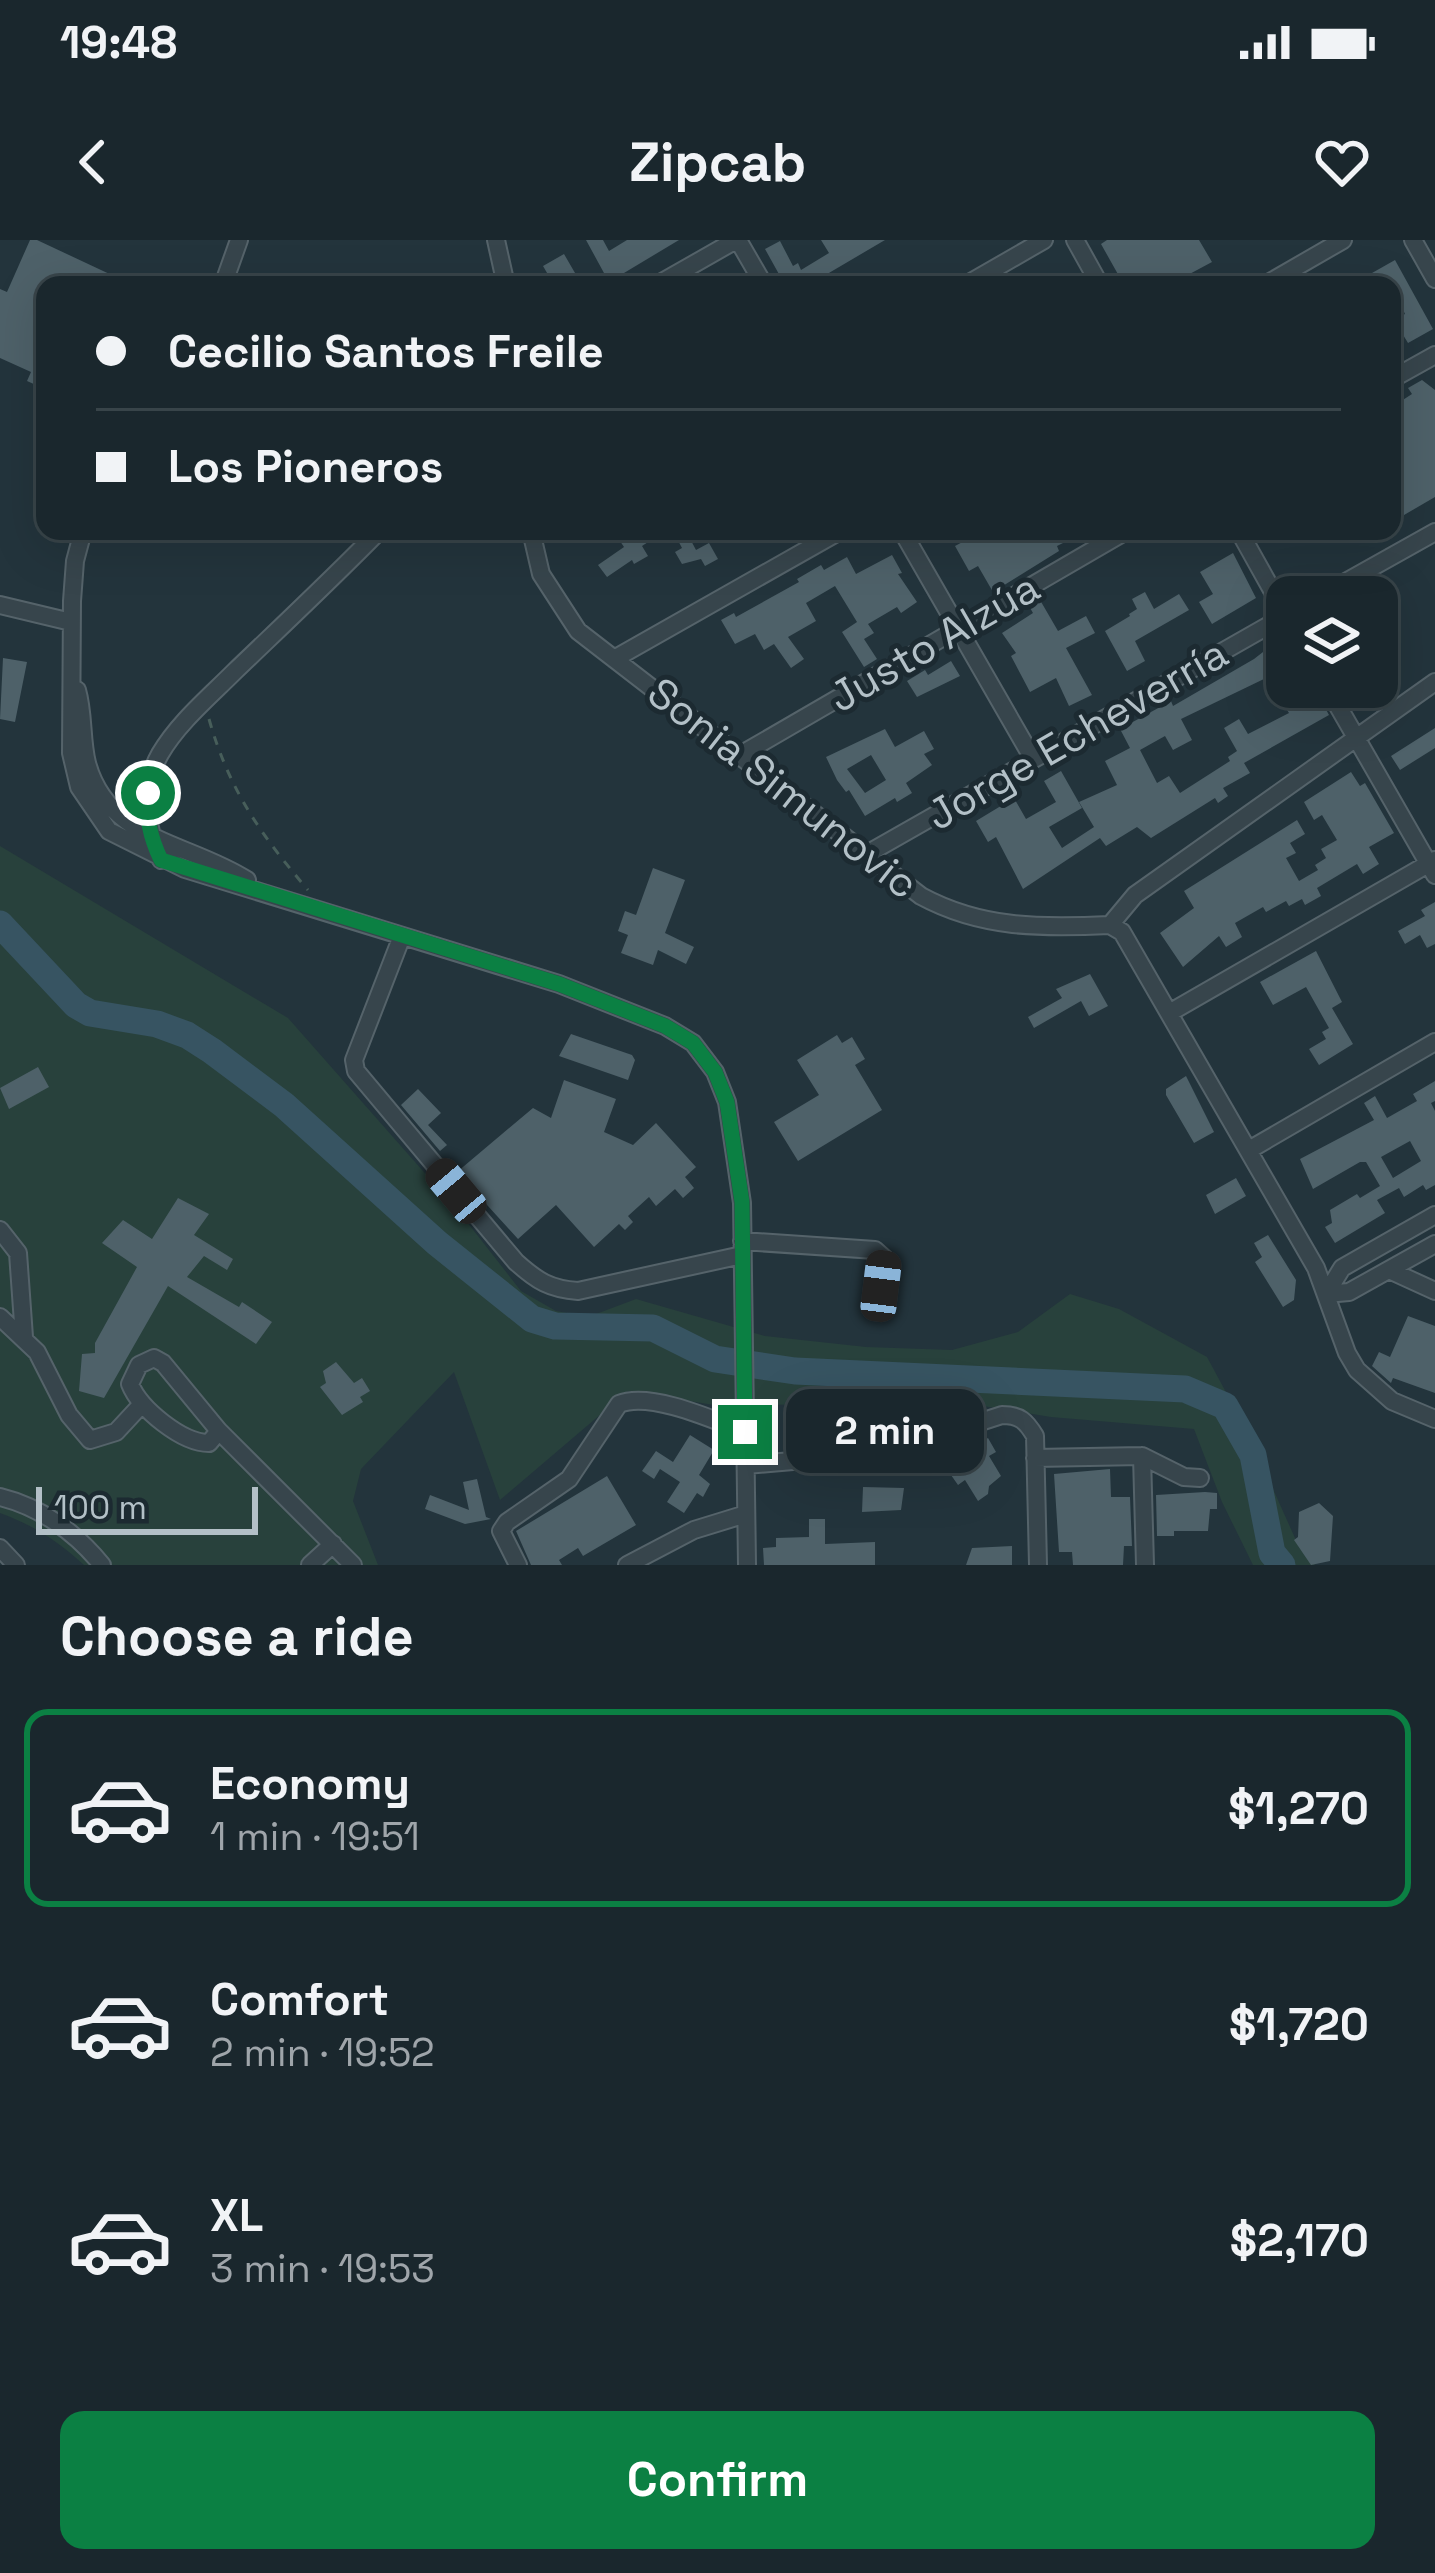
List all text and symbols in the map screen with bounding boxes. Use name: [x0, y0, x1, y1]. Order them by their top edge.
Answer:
text: 19:48: [60, 14, 177, 71]
text: Zipcab: [629, 128, 806, 197]
icon: back: [60, 129, 126, 195]
icon: heart: [1309, 129, 1375, 195]
text: Cecilio Santos Freile: [168, 323, 604, 380]
text: Los Pioneros: [168, 438, 443, 495]
street label: Justo Alzúa: [819, 560, 1049, 724]
map controls: [1266, 576, 1398, 708]
button: layers: [1266, 576, 1398, 708]
street label: Jorge Echeverría: [917, 626, 1237, 842]
street label: Sonia Simunovic: [637, 666, 929, 910]
route start: [121, 766, 175, 820]
car: [419, 1152, 493, 1230]
car: [859, 1248, 903, 1324]
callout: 2 min: [787, 1390, 985, 1474]
route end: [718, 1405, 772, 1459]
text: 2 min: [835, 1406, 935, 1455]
scale bar: [36, 1481, 258, 1534]
text: 100 m: [54, 1487, 147, 1529]
text: Choose a ride: [60, 1602, 414, 1671]
icon: car: [66, 1754, 174, 1862]
text: Economy: [210, 1755, 410, 1812]
text: $1,270: [1228, 1780, 1369, 1837]
text: 1 min · 19:51: [210, 1812, 420, 1861]
icon: car: [66, 1970, 174, 2078]
text: Comfort: [210, 1971, 389, 2028]
text: $1,720: [1229, 1996, 1369, 2053]
text: 2 min · 19:52: [210, 2028, 434, 2077]
icon: car: [66, 2186, 174, 2294]
text: XL: [210, 2187, 263, 2244]
text: $2,170: [1230, 2212, 1369, 2269]
text: 3 min · 19:53: [210, 2244, 435, 2293]
button: Confirm: [60, 2411, 1375, 2549]

